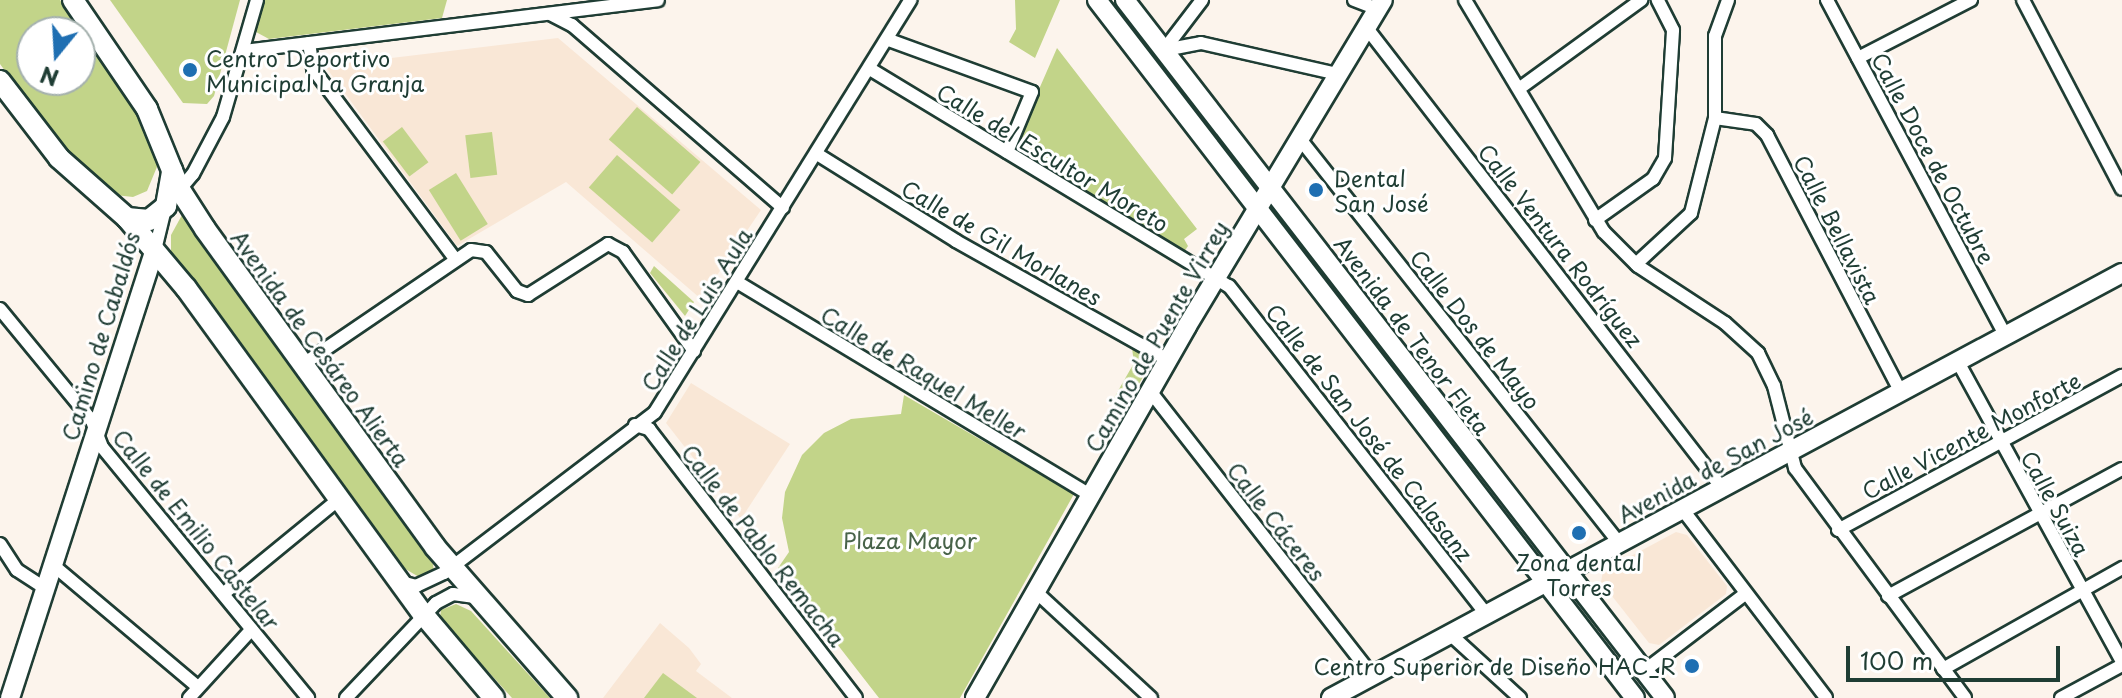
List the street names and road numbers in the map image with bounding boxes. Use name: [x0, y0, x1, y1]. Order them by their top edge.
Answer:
street label: Calle Doce de Octubre: [1866, 46, 2002, 270]
street label: Calle del Escultor Moreto: [932, 77, 1174, 237]
street label: Calle Ventura Rodríguez: [1473, 137, 1649, 353]
street label: Calle Bellavista: [1789, 150, 1887, 308]
street label: Calle de Gil Morlanes: [896, 173, 1108, 311]
street label: Camino de Puente Virrey: [1078, 215, 1234, 457]
street label: Calle de Luis Aula: [635, 222, 757, 396]
street label: Avenida de Cesáreo Alierta: [226, 224, 416, 472]
street label: Camino de Cabaldós: [56, 229, 144, 443]
street label: Avenida de Tenor Fleta: [1329, 230, 1497, 440]
street label: Calle Dos de Mayo: [1404, 243, 1548, 415]
street label: Calle de San José de Calasanz: [1260, 297, 1480, 567]
street label: Calle de Raquel Meller: [816, 300, 1032, 444]
street label: Calle Vicente Monforte: [1857, 366, 2085, 504]
street label: Avenida de San José: [1613, 403, 1817, 527]
street label: Calle de Emilio Castelar: [107, 422, 287, 636]
street label: Calle de Pablo Remacha: [676, 438, 852, 652]
street label: Calle Suiza: [2016, 446, 2096, 560]
street label: Calle Cáceres: [1222, 455, 1332, 587]

